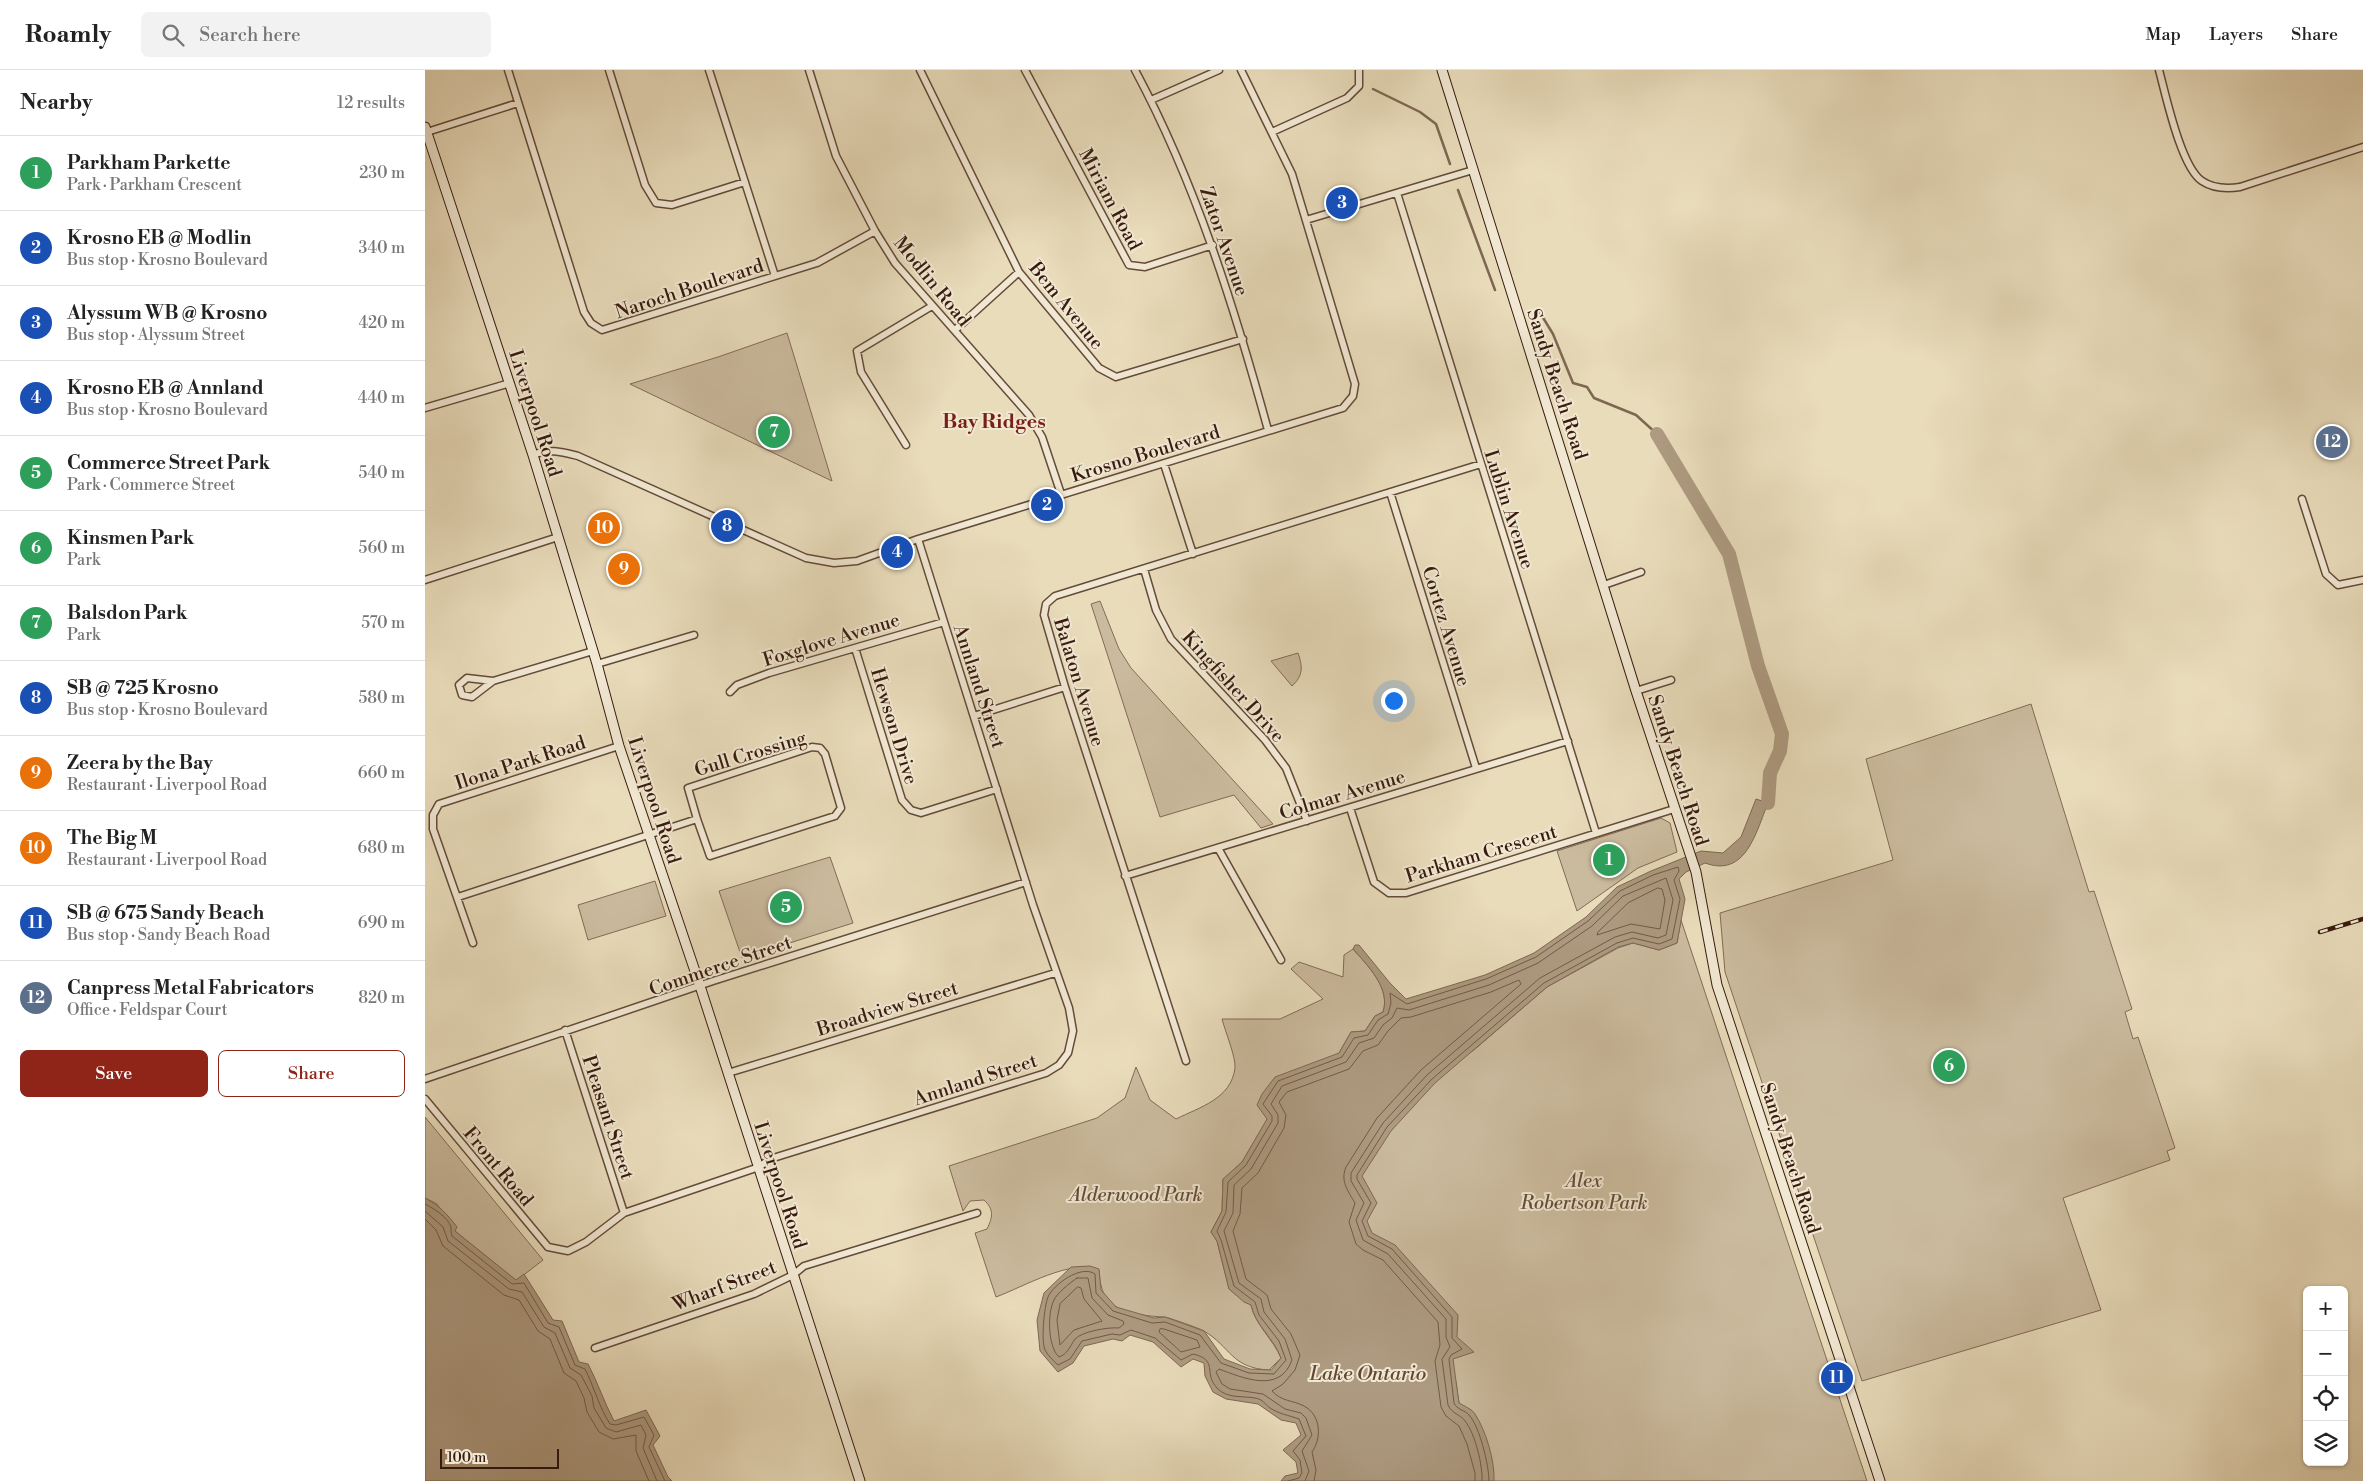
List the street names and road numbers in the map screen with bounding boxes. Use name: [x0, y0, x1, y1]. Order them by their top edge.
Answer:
street label: Miriam Road: [1073, 144, 1147, 255]
street label: Zator Avenue: [1194, 184, 1254, 299]
street label: Modlin Road: [888, 232, 976, 332]
street label: Naroch Boulevard: [612, 254, 767, 324]
street label: Bem Avenue: [1023, 256, 1109, 354]
street label: Sandy Beach Road: [1521, 306, 1593, 463]
street label: Liverpool Road: [503, 347, 567, 480]
street label: Krosno Boulevard: [1068, 420, 1223, 488]
street label: Lublin Avenue: [1478, 447, 1540, 572]
street label: Cortez Avenue: [1416, 563, 1476, 689]
street label: Foxglove Avenue: [760, 608, 903, 672]
street label: Balaton Avenue: [1048, 614, 1110, 750]
street label: Annland Street: [947, 621, 1010, 751]
street label: Kingfisher Drive: [1177, 626, 1290, 748]
street label: Hewson Drive: [865, 665, 923, 788]
street label: Sandy Beach Road: [1642, 692, 1714, 849]
street label: Gull Crossing: [691, 726, 809, 782]
street label: Ilona Park Road: [452, 730, 589, 795]
street label: Liverpool Road: [622, 734, 686, 867]
street label: Colmar Avenue: [1276, 764, 1408, 825]
street label: Parkham Crescent: [1403, 819, 1560, 888]
street label: Commerce Street: [646, 930, 795, 1002]
street label: Broadview Street: [813, 976, 961, 1042]
street label: Annland Street: [910, 1049, 1040, 1112]
street label: Pleasant Street: [577, 1052, 640, 1183]
street label: Sandy Beach Road: [1754, 1080, 1826, 1237]
street label: Liverpool Road: [748, 1119, 812, 1252]
street label: Front Road: [458, 1122, 539, 1212]
street label: Wharf Street: [668, 1255, 780, 1317]

